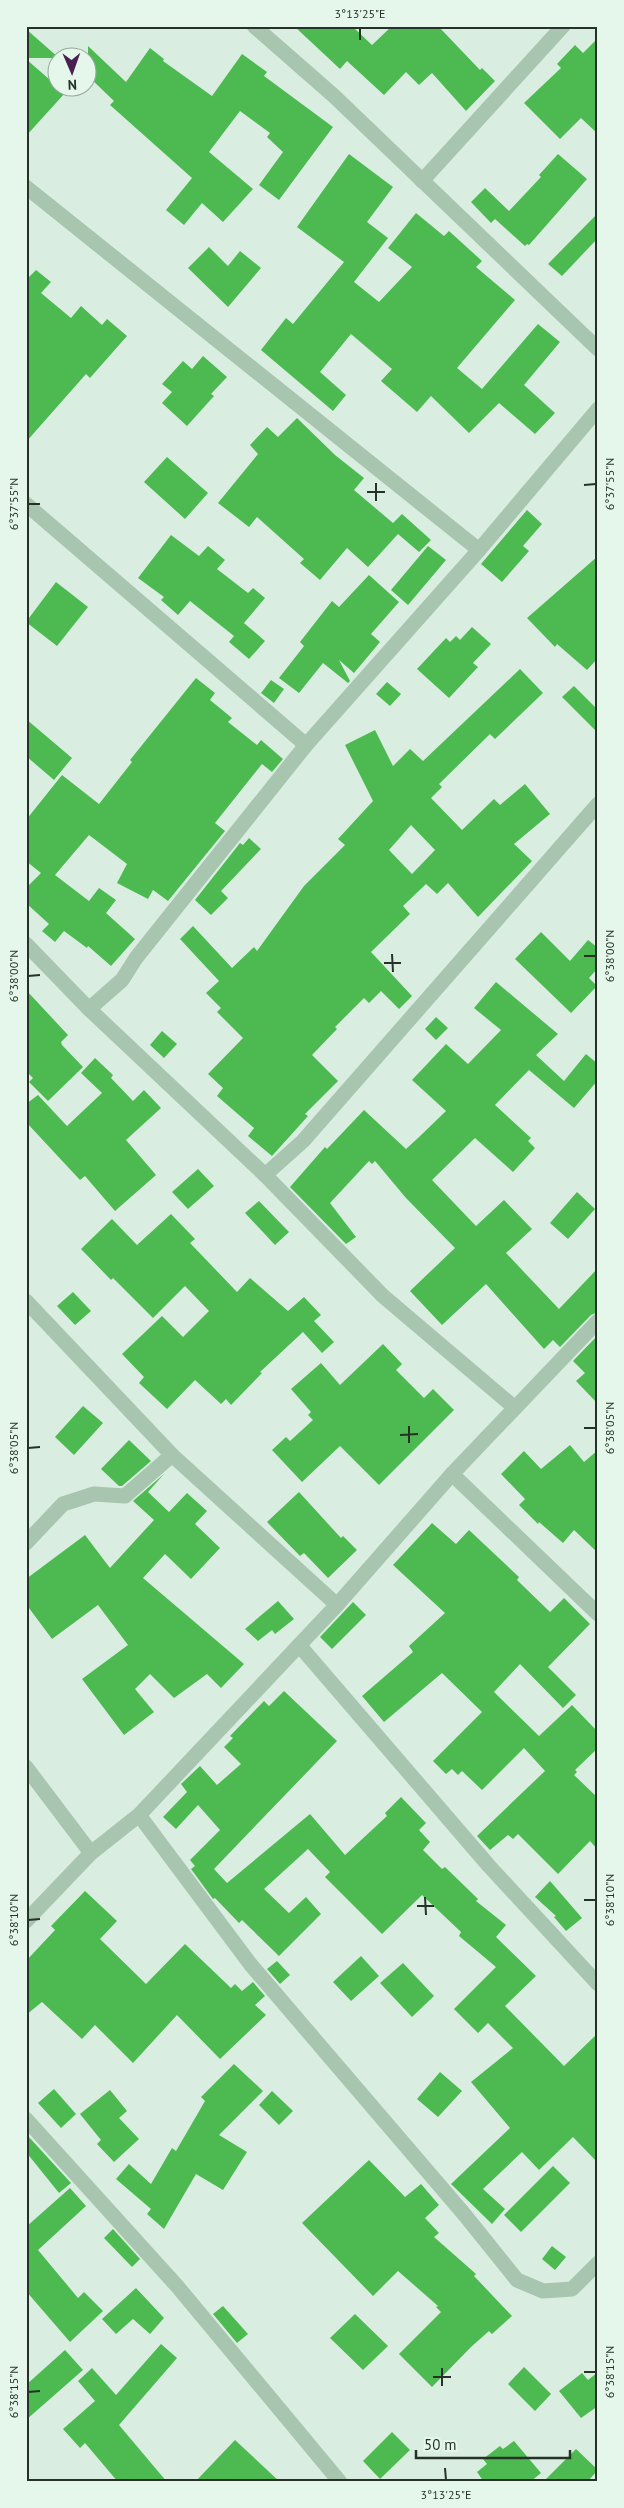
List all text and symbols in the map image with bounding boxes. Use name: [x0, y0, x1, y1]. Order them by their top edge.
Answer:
text: 3°13'25"E: [335, 6, 385, 21]
north arrow: [48, 48, 98, 98]
text: N: [68, 76, 77, 94]
text: 6°37'55"N: [602, 458, 617, 510]
text: 6°37'55"N: [6, 478, 21, 530]
text: 6°38'00"N: [602, 930, 617, 982]
text: 6°38'00"N: [6, 950, 21, 1002]
text: 6°38'05"N: [602, 1402, 617, 1454]
text: 6°38'05"N: [6, 1422, 21, 1474]
text: 6°38'10"N: [602, 1874, 617, 1926]
text: 6°38'10"N: [6, 1894, 21, 1946]
text: 6°38'15"N: [602, 2346, 617, 2398]
text: 6°38'15"N: [6, 2366, 21, 2418]
scale bar: [416, 2428, 570, 2460]
text: 50 m: [424, 2435, 457, 2454]
text: 3°13'25"E: [421, 2487, 471, 2502]

